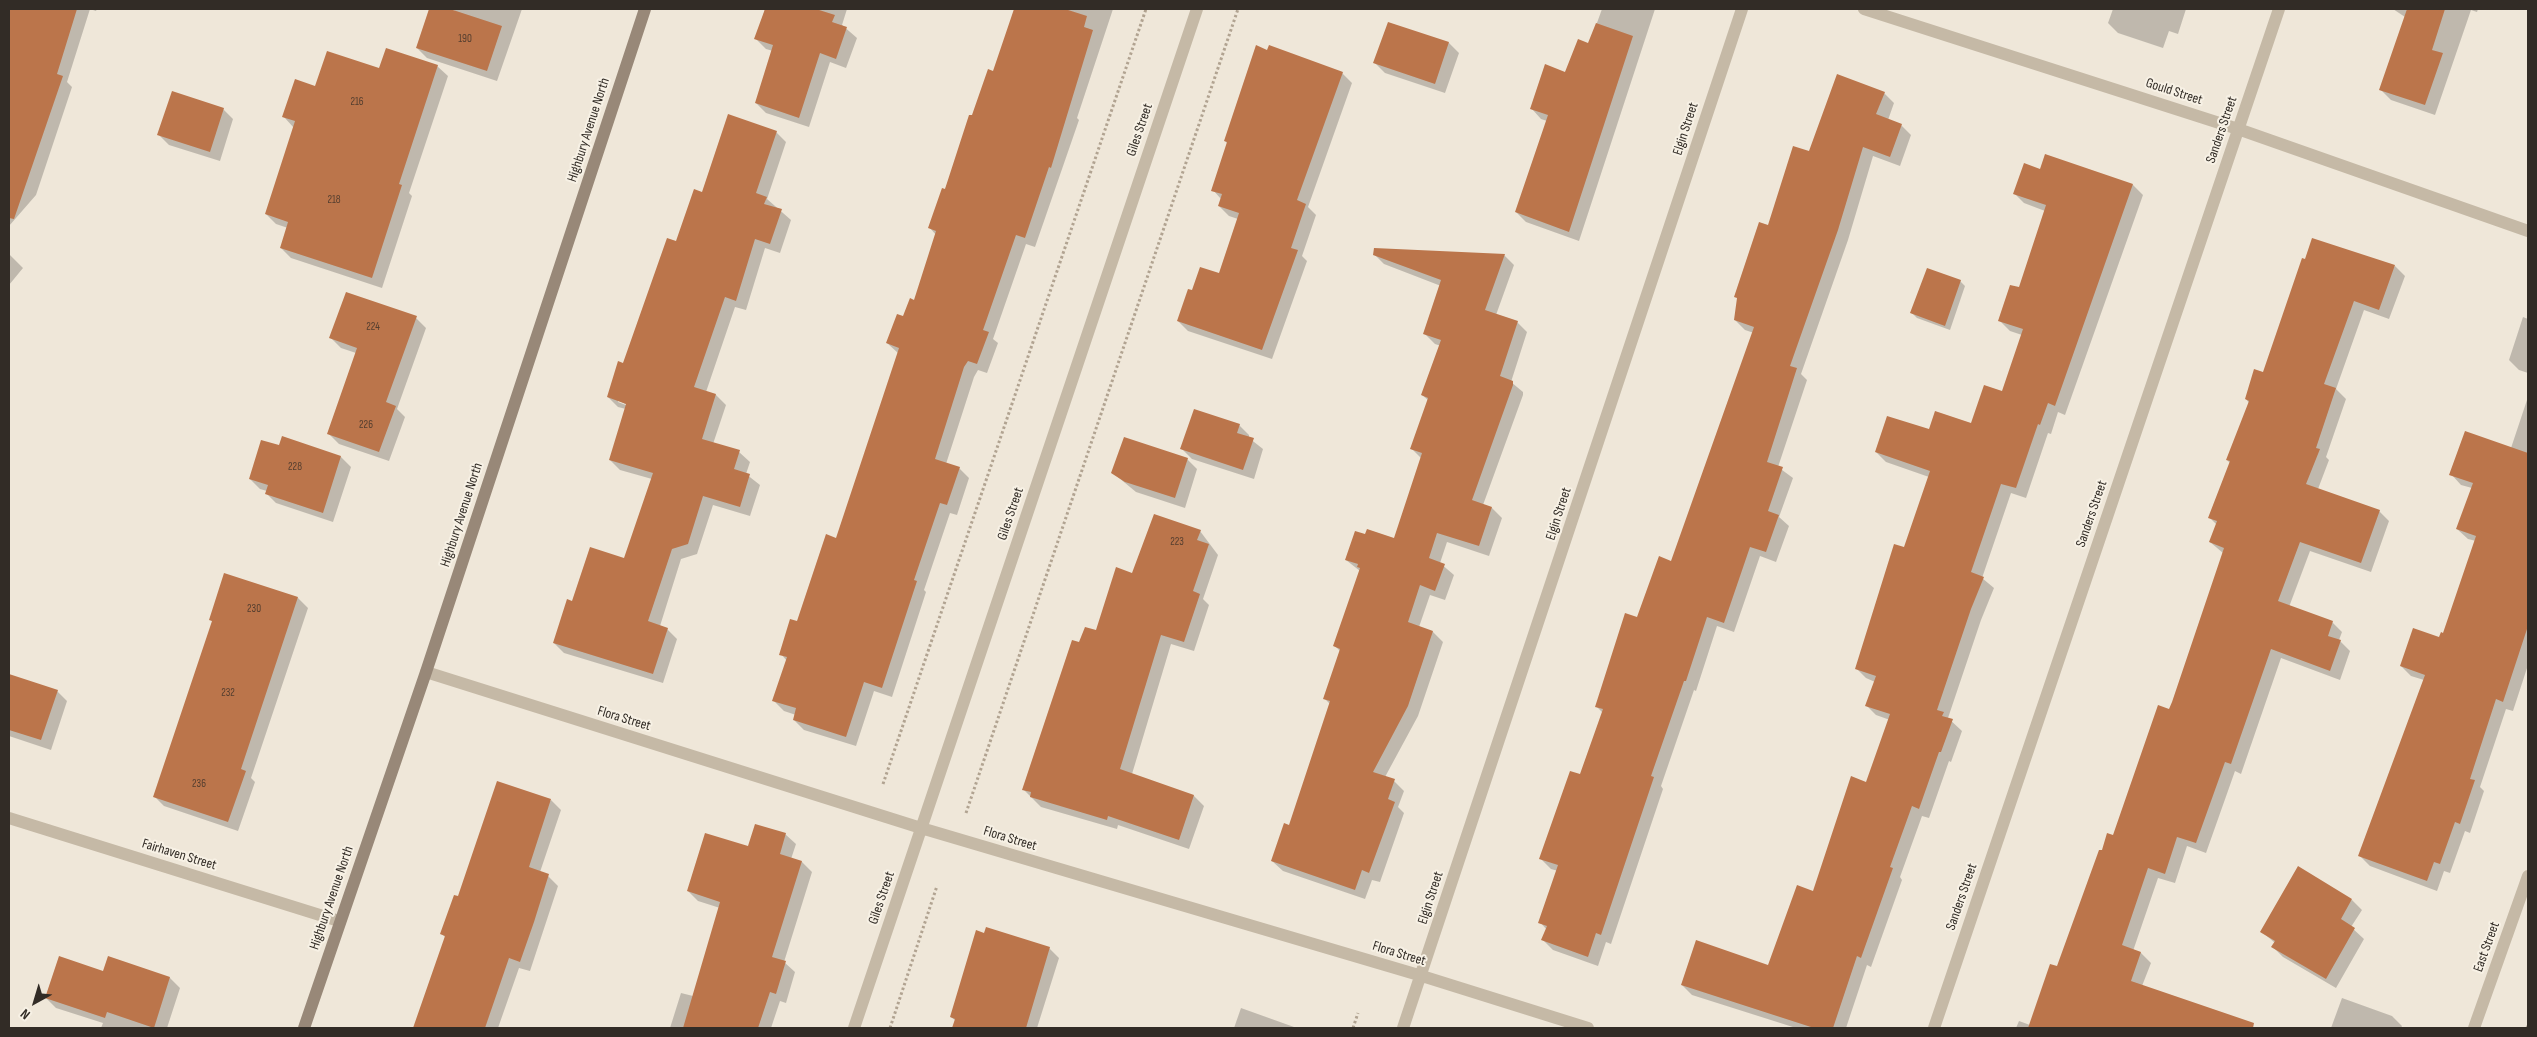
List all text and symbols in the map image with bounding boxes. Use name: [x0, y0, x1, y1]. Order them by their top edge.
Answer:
house number: 190: [458, 32, 472, 46]
street label: Gould Street: [2143, 75, 2205, 109]
street label: Highbury Avenue North: [564, 76, 614, 184]
street label: Sanders Street: [2203, 94, 2241, 166]
house number: 216: [350, 95, 364, 109]
street label: Giles Street: [1123, 101, 1157, 159]
street label: Elgin Street: [1670, 101, 1702, 157]
house number: 218: [327, 193, 341, 207]
house number: 224: [366, 320, 380, 334]
house number: 226: [359, 418, 373, 432]
house number: 228: [288, 460, 302, 474]
street label: Highbury Avenue North: [437, 461, 487, 569]
street label: Sanders Street: [2073, 478, 2111, 550]
street label: Giles Street: [994, 485, 1028, 543]
street label: Elgin Street: [1543, 486, 1575, 542]
house number: 223: [1170, 535, 1184, 549]
house number: 230: [247, 602, 261, 616]
house number: 232: [221, 686, 235, 700]
street label: Flora Street: [595, 703, 653, 735]
house number: 236: [192, 777, 206, 791]
street label: Flora Street: [981, 823, 1039, 855]
street label: Fairhaven Street: [140, 836, 218, 874]
street label: Highbury Avenue North: [306, 844, 358, 952]
street label: Sanders Street: [1943, 861, 1981, 933]
street label: Giles Street: [865, 869, 899, 927]
street label: Elgin Street: [1415, 870, 1447, 926]
street label: East Street: [2470, 920, 2504, 974]
street label: Flora Street: [1370, 938, 1428, 970]
north arrow: [10, 977, 60, 1027]
text: N: [17, 1005, 34, 1023]

